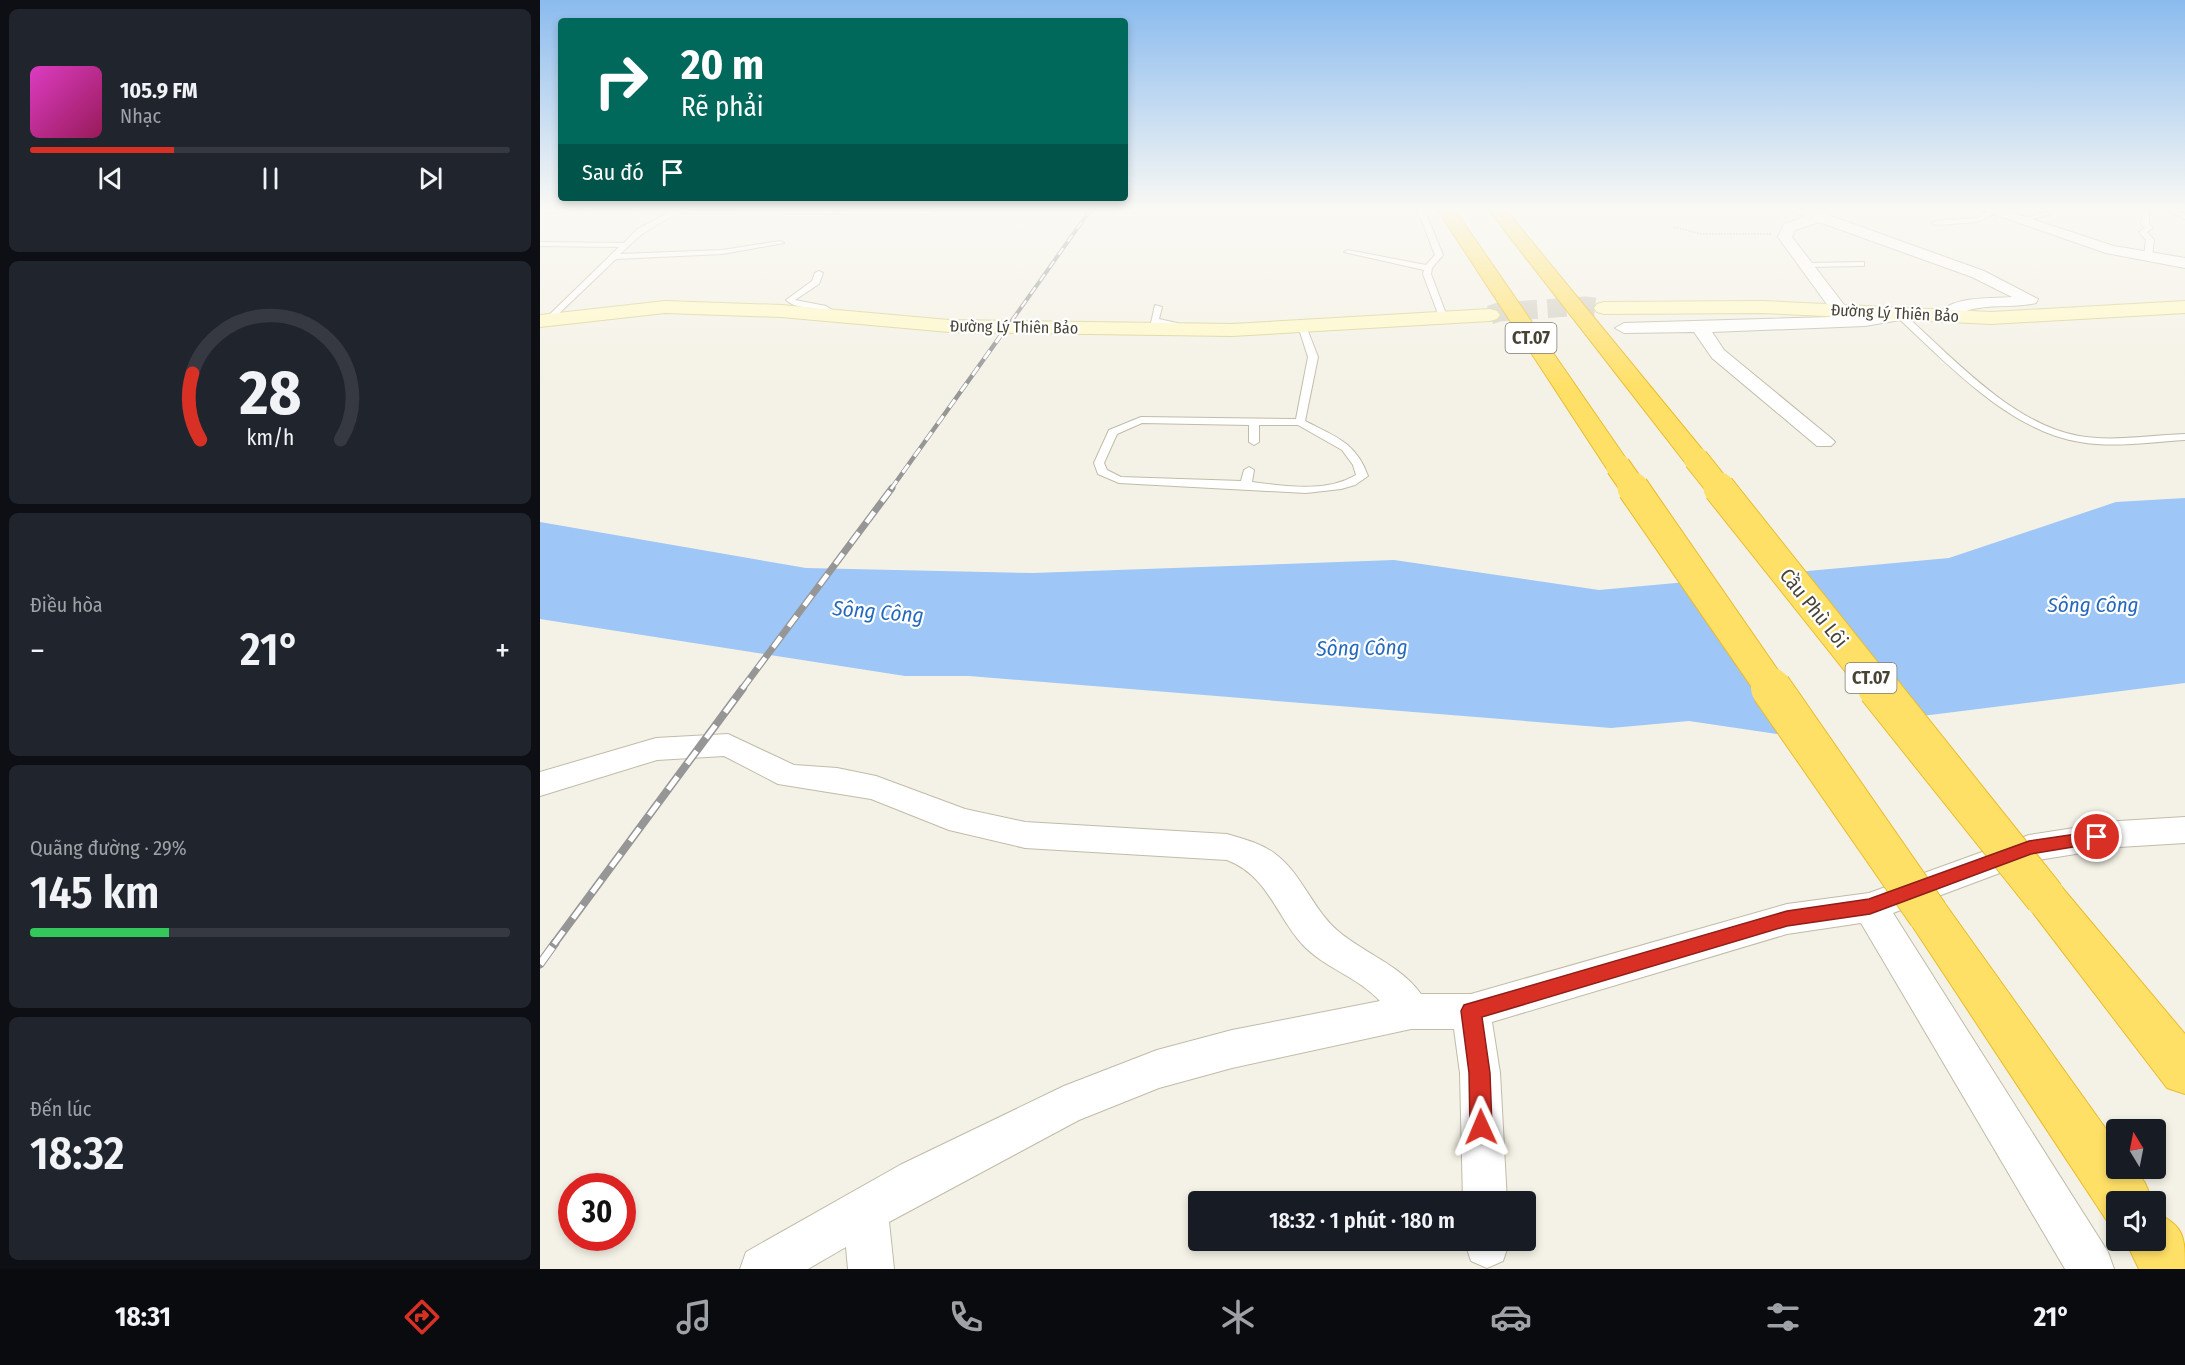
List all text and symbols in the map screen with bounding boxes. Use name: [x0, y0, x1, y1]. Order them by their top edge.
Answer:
text: 20 m: [681, 40, 764, 90]
icon: right: [582, 42, 660, 120]
text: 105.9 FM: [120, 77, 198, 104]
text: Rẽ phải: [681, 91, 764, 123]
text: Nhạc: [120, 104, 161, 128]
icon: arrive: [656, 156, 689, 189]
text: Sau đó: [582, 159, 644, 186]
icon: previous: [94, 162, 127, 195]
icon: pause: [254, 162, 287, 195]
icon: next: [414, 162, 447, 195]
street label: Đường Lý Thiên Bảo: [1830, 300, 1960, 326]
street label: Đường Lý Thiên Bảo: [950, 316, 1078, 338]
road number: CT.07: [1506, 323, 1556, 353]
text: 28: [238, 356, 301, 431]
text: km/h: [246, 425, 294, 451]
street label: Cầu Phù Lôi: [1775, 564, 1853, 652]
water label: Sông Công: [2046, 592, 2139, 618]
text: Điều hòa: [30, 593, 103, 617]
water label: Sông Công: [830, 595, 925, 629]
text: 21°: [240, 623, 300, 677]
text: −: [30, 631, 45, 671]
text: +: [495, 631, 510, 671]
water label: Sông Công: [1315, 634, 1408, 662]
road number: CT.07: [1846, 663, 1896, 693]
pin: [2071, 811, 2122, 862]
icon: arrive: [2080, 820, 2113, 853]
text: Quãng đường · 29%: [30, 836, 187, 860]
text: 145 km: [30, 866, 159, 920]
position arrow: [1449, 1095, 1513, 1159]
text: Đến lúc: [30, 1097, 91, 1121]
north arrow: [2106, 1119, 2166, 1179]
map controls: [2106, 1119, 2166, 1251]
text: 18:32: [30, 1127, 124, 1181]
speed limit sign: 30: [558, 1173, 636, 1251]
button: sound: [2106, 1191, 2166, 1251]
text: 18:32 · 1 phút · 180 m: [1269, 1207, 1455, 1234]
icon: directions: [401, 1296, 443, 1338]
icon: music: [673, 1296, 715, 1338]
icon: phone: [945, 1296, 987, 1338]
icon: climate: [1217, 1296, 1259, 1338]
icon: car: [1490, 1296, 1532, 1338]
icon: filters: [1762, 1296, 1804, 1338]
text: 18:31: [115, 1301, 171, 1333]
text: 21°: [2034, 1301, 2070, 1333]

